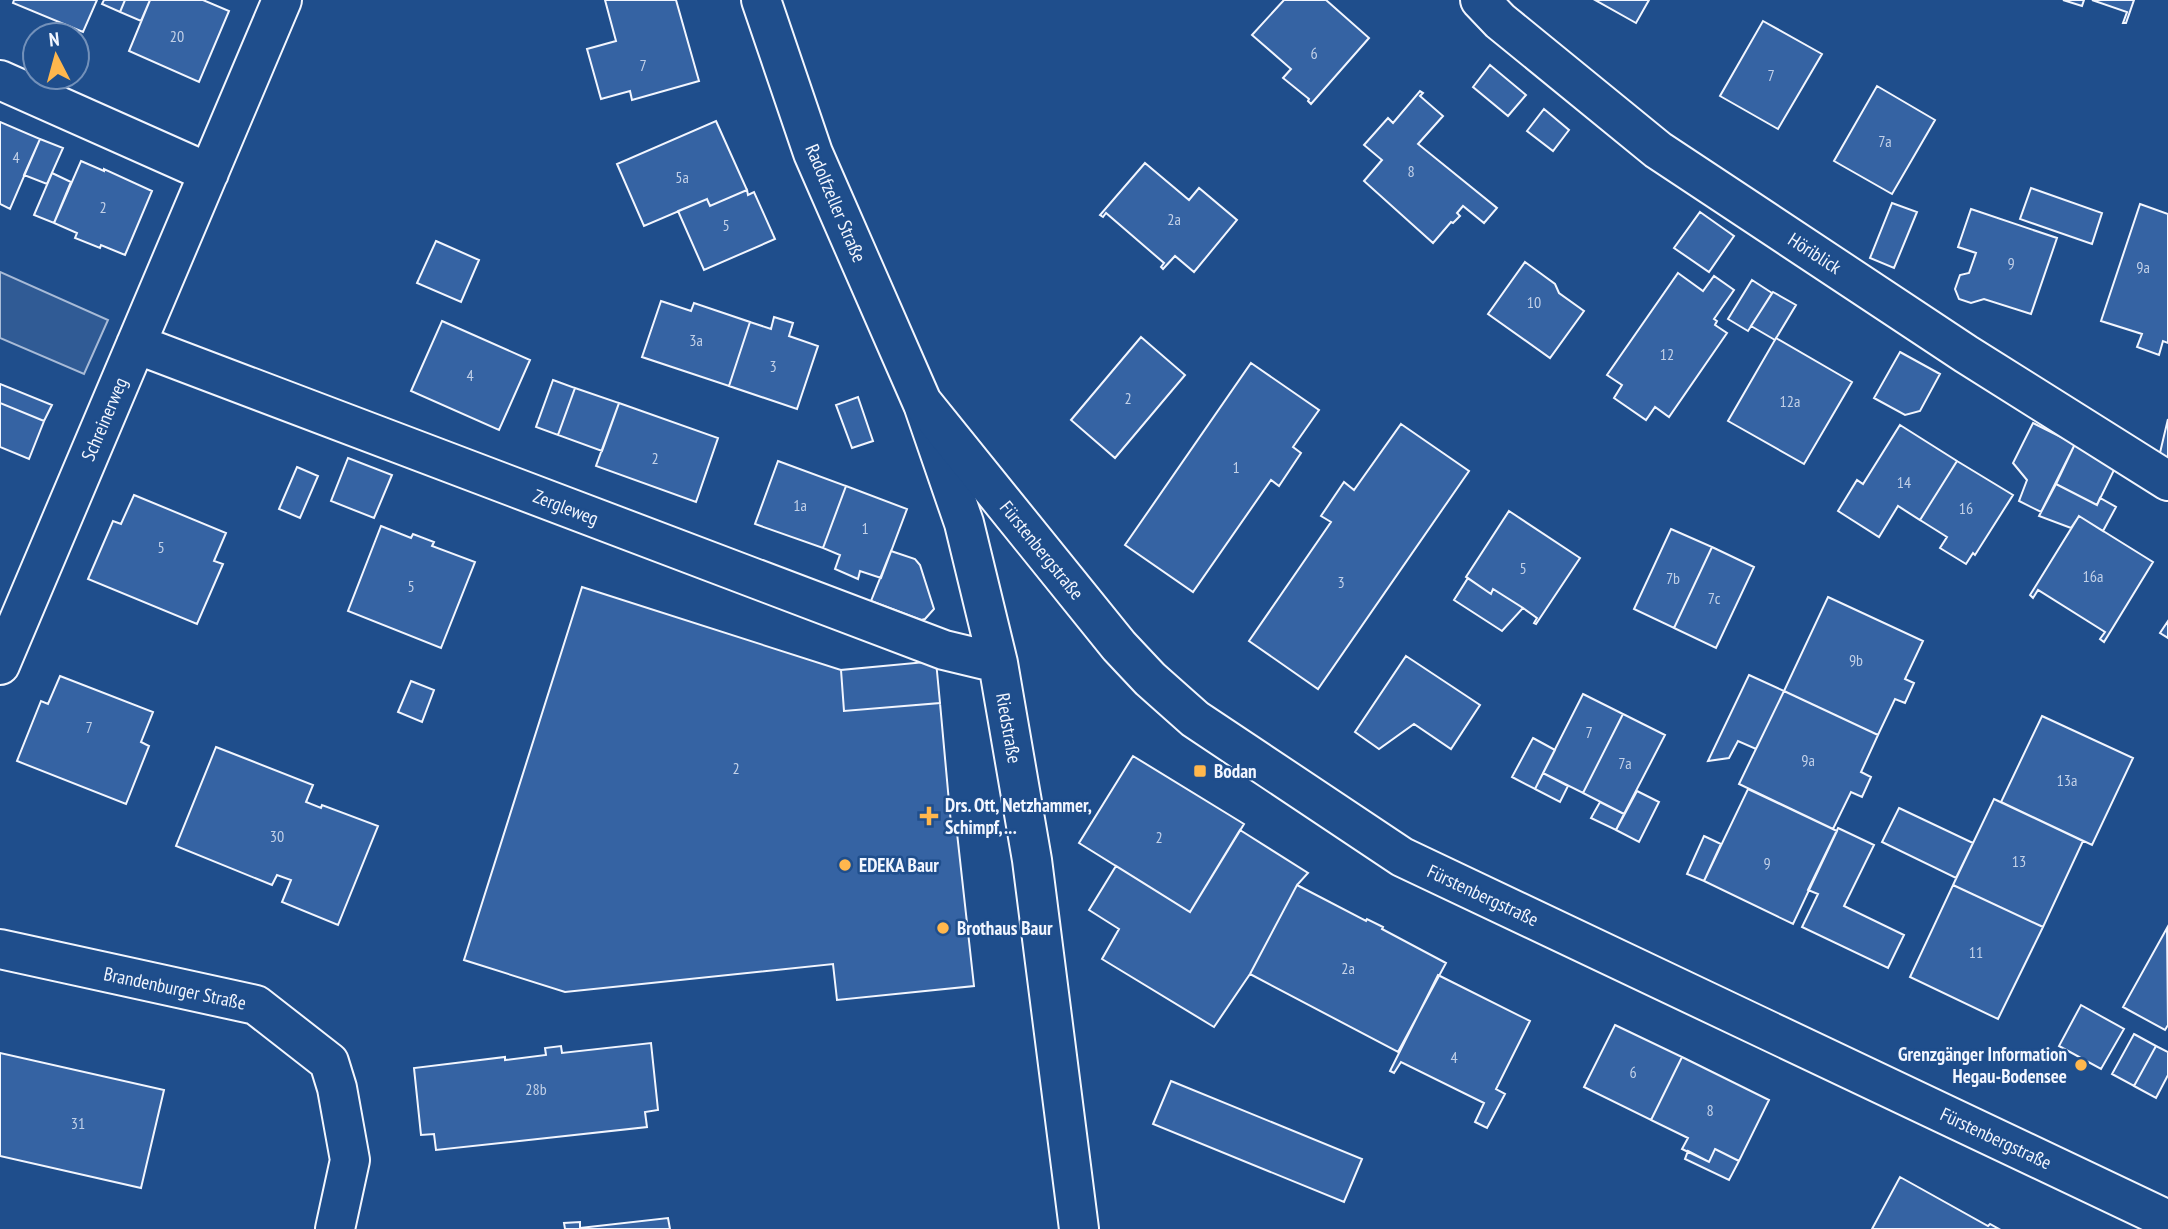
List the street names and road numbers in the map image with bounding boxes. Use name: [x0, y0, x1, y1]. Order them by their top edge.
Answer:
street label: Radolfzeller Straße: [800, 140, 872, 266]
street label: Höriblick: [1784, 227, 1847, 279]
street label: Schreinerweg: [76, 373, 132, 465]
street label: Zergleweg: [530, 484, 602, 530]
street label: Fürstenbergstraße: [995, 496, 1089, 604]
street label: Riedstraße: [991, 691, 1027, 765]
street label: Fürstenbergstraße: [1424, 859, 1543, 931]
street label: Brandenburger Straße: [102, 961, 248, 1015]
street label: Fürstenbergstraße: [1937, 1102, 2056, 1174]

